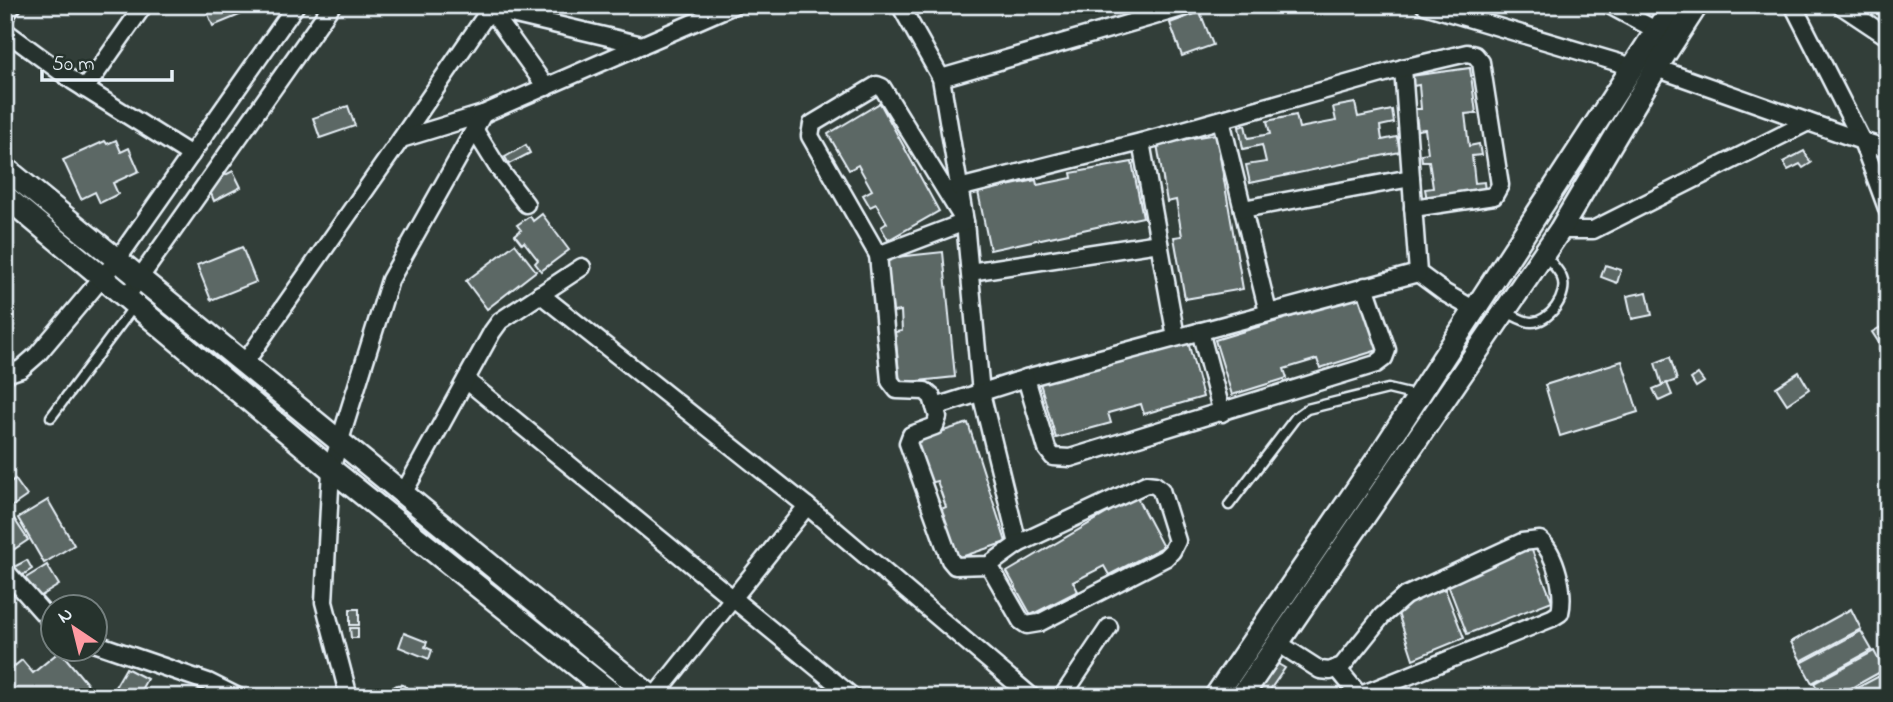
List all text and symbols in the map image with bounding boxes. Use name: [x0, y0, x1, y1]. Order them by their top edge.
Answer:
scale bar: [42, 38, 172, 82]
text: 50 m: [52, 50, 95, 80]
north arrow: [38, 594, 108, 664]
text: N: [53, 601, 79, 631]

